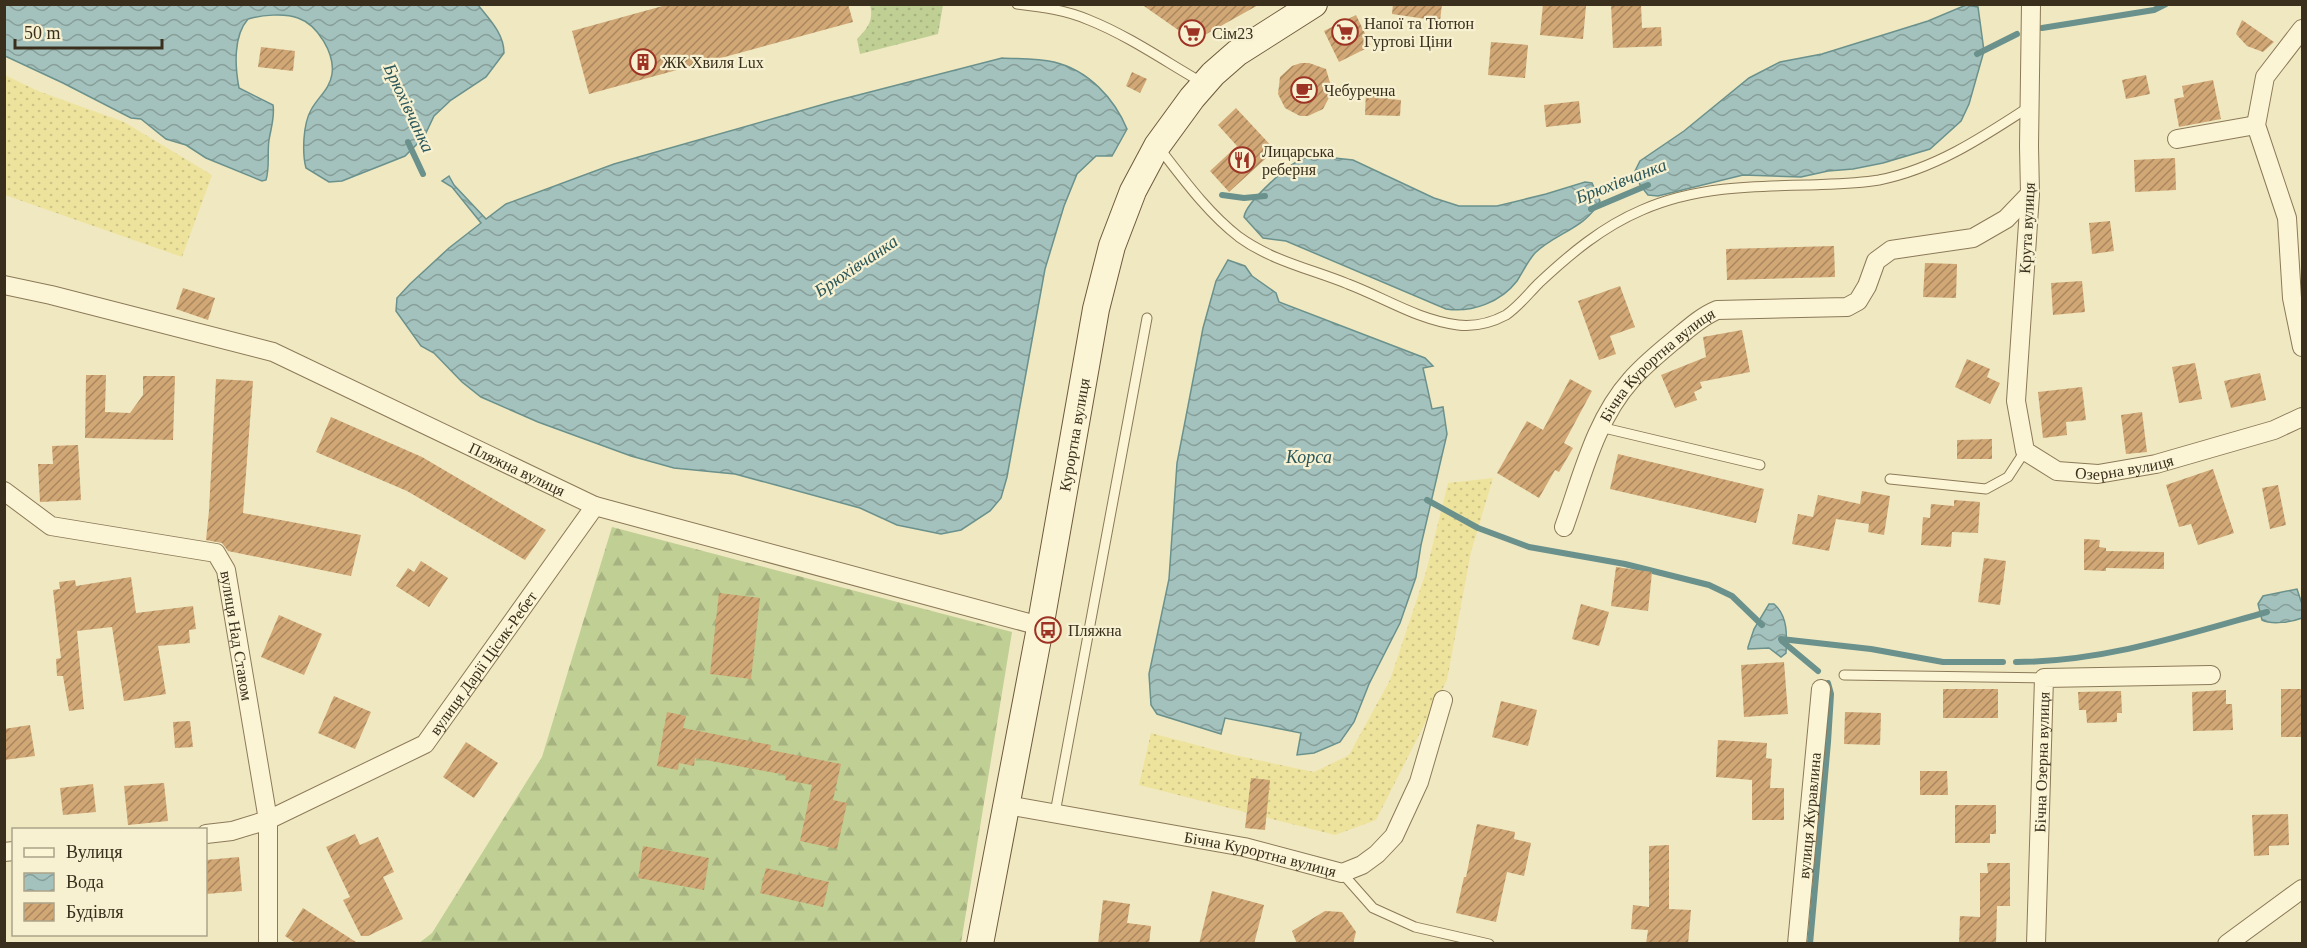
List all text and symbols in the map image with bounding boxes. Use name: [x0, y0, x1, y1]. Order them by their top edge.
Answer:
scale bar: [15, 12, 162, 50]
place label: Напої та Тютюн Гуртові Ціни: [1364, 15, 1474, 51]
supermarket icon: Напої та Тютюн Гуртові Ціни: [1330, 17, 1360, 47]
supermarket icon: Сім23: [1177, 18, 1207, 48]
text: 50 m: [24, 23, 61, 43]
place label: Сім23: [1212, 25, 1253, 42]
building icon: ЖК Хвиля Lux: [628, 47, 658, 77]
place label: ЖК Хвиля Lux: [662, 54, 764, 71]
water label: Брюхівчанка: [379, 59, 438, 156]
cafe icon: Чебуречна: [1289, 75, 1319, 105]
place label: Чебуречна: [1324, 82, 1395, 100]
place label: Лицарська реберня: [1262, 143, 1334, 179]
restaurant icon: Лицарська реберня: [1227, 145, 1257, 175]
water label: Брюхівчанка: [1572, 154, 1669, 208]
street label: Крута вулиця: [2016, 181, 2039, 274]
water label: Брюхівчанка: [810, 231, 901, 302]
street label: Бічна Курортна вулиця: [1596, 304, 1718, 424]
street label: Курортна вулиця: [1056, 376, 1092, 493]
street label: Пляжна вулиця: [466, 439, 569, 499]
water label: Корса: [1285, 447, 1332, 467]
street label: Озерна вулиця: [2075, 451, 2176, 483]
street label: вулиця Над Ставом: [218, 569, 256, 702]
street label: вулиця Дарії Цісик-Ребет: [426, 588, 540, 738]
bus stop icon: Пляжна: [1033, 615, 1063, 645]
place label: Пляжна: [1068, 622, 1122, 639]
street label: Бічна Озерна вулиця: [2031, 691, 2053, 833]
street label: вулиця Журавлина: [1795, 752, 1824, 880]
legend: [12, 828, 207, 936]
street label: Бічна Курортна вулиця: [1183, 828, 1339, 880]
text: Вулиця: [66, 842, 123, 862]
text: Вода: [66, 872, 104, 892]
text: Будівля: [66, 902, 123, 922]

